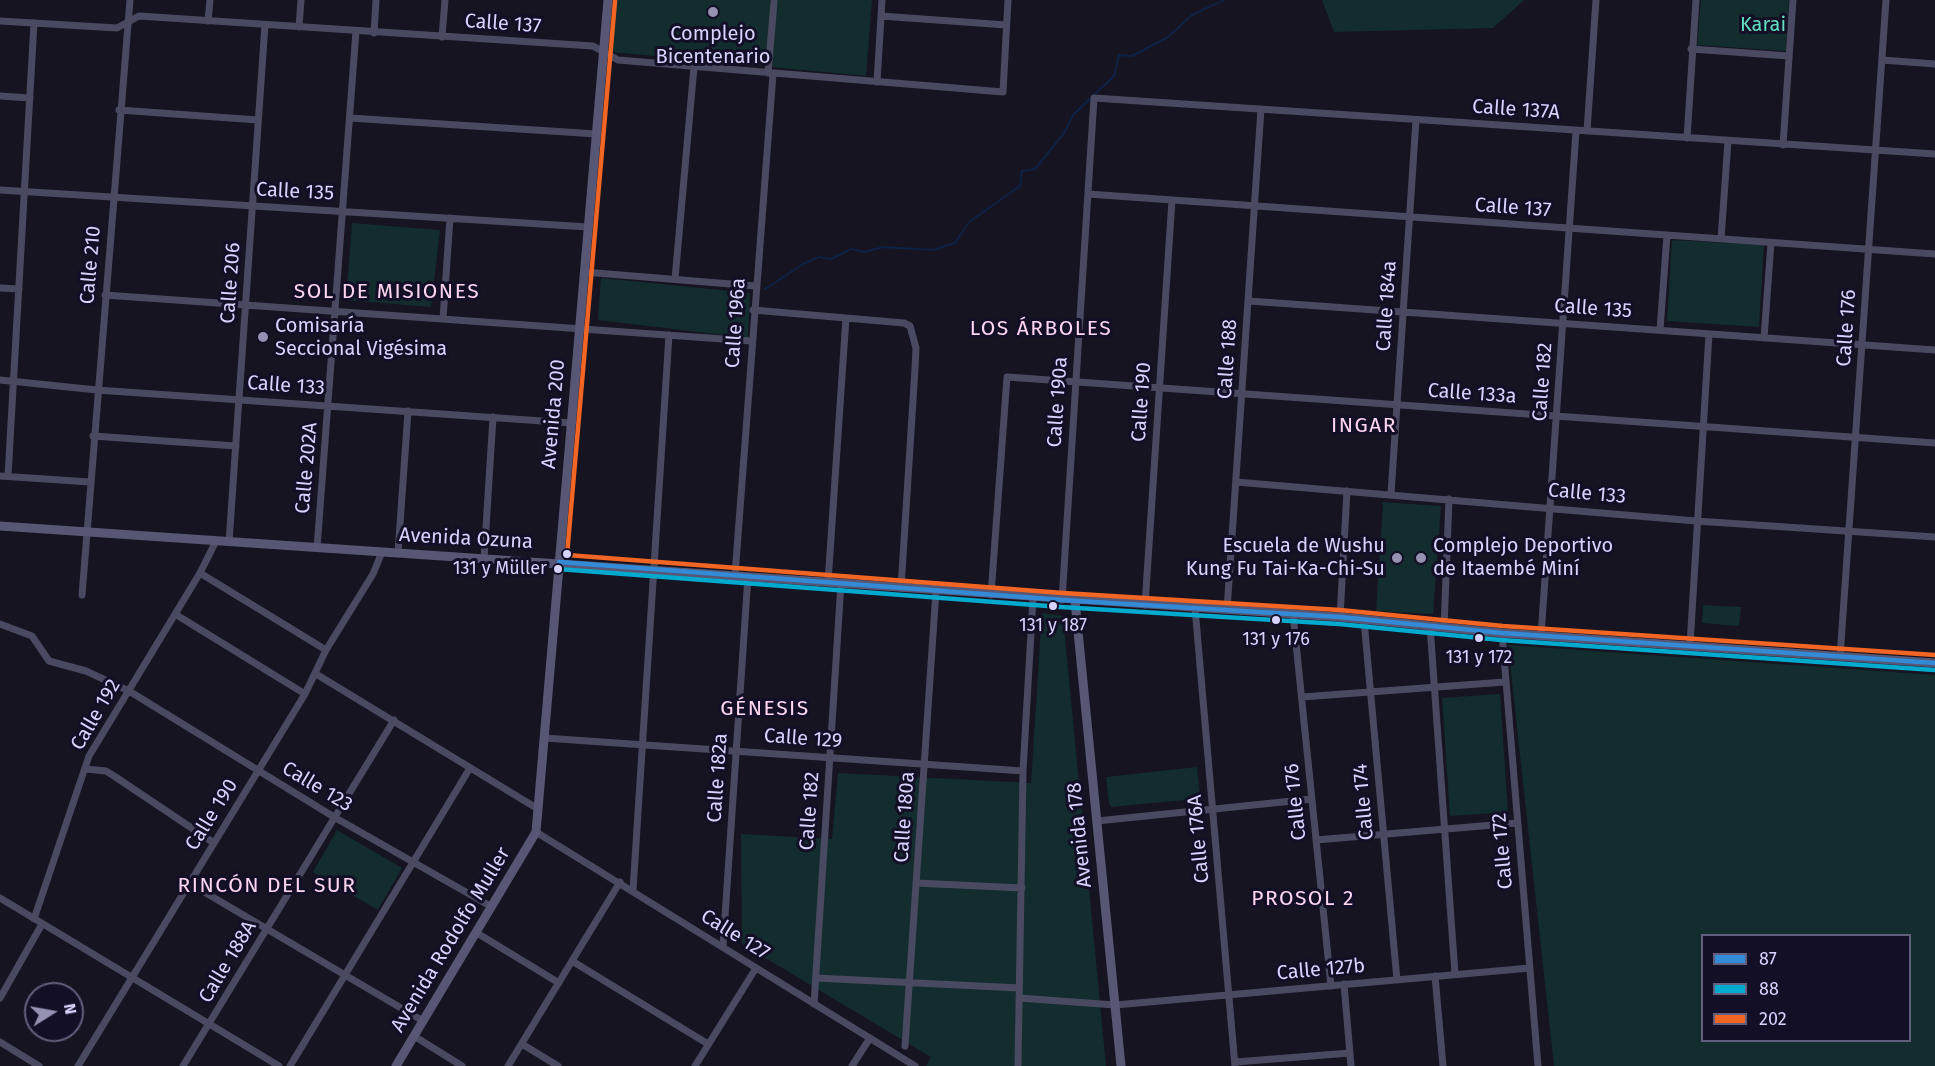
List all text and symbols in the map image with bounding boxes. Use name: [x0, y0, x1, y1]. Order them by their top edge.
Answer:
marker: Complejo Bicentenario: [706, 5, 720, 19]
street label: Calle 137: [464, 9, 542, 39]
park label: Karai: [1740, 13, 1786, 37]
place label: Complejo Bicentenario: [655, 22, 771, 69]
street label: Calle 137A: [1471, 95, 1561, 125]
street label: Calle 135: [255, 178, 335, 206]
street label: Calle 137: [1474, 193, 1552, 223]
street label: Calle 210: [76, 225, 106, 305]
street label: Calle 206: [216, 242, 246, 324]
street label: Calle 184a: [1372, 260, 1402, 352]
street label: Calle 196a: [721, 277, 751, 369]
district label: SOL DE MISIONES: [294, 279, 480, 305]
street label: Calle 176: [1832, 289, 1862, 367]
street label: Calle 135: [1553, 294, 1633, 324]
place label: Comisaría Seccional Vigésima: [275, 314, 447, 361]
district label: LOS ÁRBOLES: [970, 316, 1112, 342]
street label: Calle 188: [1213, 318, 1243, 400]
marker: Comisaría Seccional Vigésima: [256, 330, 270, 344]
street label: Calle 182: [1528, 342, 1558, 422]
street label: Calle 190a: [1043, 356, 1073, 448]
street label: Avenida 200: [537, 358, 571, 470]
street label: Calle 190: [1127, 361, 1157, 443]
street label: Calle 133: [246, 371, 326, 401]
street label: Calle 133a: [1427, 379, 1517, 409]
district label: INGAR: [1331, 413, 1397, 439]
street label: Calle 202A: [291, 421, 323, 515]
street label: Calle 133: [1547, 479, 1627, 509]
street label: Avenida Ozuna: [398, 524, 534, 554]
place label: Escuela de Wushu Kung Fu Tai-Ka-Chi-Su: [1186, 534, 1385, 581]
place label: Complejo Deportivo de Itaembé Miní: [1433, 534, 1613, 581]
unlabelled marker: [561, 548, 573, 560]
marker: Escuela de Wushu Kung Fu Tai-Ka-Chi-Su: [1390, 551, 1404, 565]
marker: Complejo Deportivo de Itaembé Miní: [1414, 551, 1428, 565]
place label: 131 y Müller: [453, 558, 547, 580]
marker: 131 y Müller: [552, 563, 564, 575]
marker: 131 y 187: [1047, 600, 1059, 612]
marker: 131 y 176: [1270, 614, 1282, 626]
place label: 131 y 187: [1019, 615, 1087, 637]
place label: 131 y 176: [1242, 629, 1310, 651]
marker: 131 y 172: [1473, 632, 1485, 644]
place label: 131 y 172: [1446, 647, 1512, 669]
street label: Calle 192: [66, 675, 126, 755]
district label: GÉNESIS: [720, 696, 810, 722]
street label: Calle 129: [763, 724, 843, 754]
street label: Calle 182a: [703, 732, 733, 824]
street label: Calle 123: [277, 757, 357, 817]
street label: Calle 176: [1280, 762, 1312, 842]
street label: Calle 174: [1349, 763, 1379, 841]
street label: Calle 182: [795, 771, 825, 851]
street label: Calle 180a: [890, 771, 920, 863]
street label: Calle 190: [181, 775, 243, 855]
street label: Avenida 178: [1063, 781, 1097, 889]
street label: Calle 176A: [1183, 794, 1215, 884]
street label: Calle 172: [1488, 812, 1518, 890]
street label: Avenida Rodolfo Muller: [386, 843, 516, 1037]
district label: RINCÓN DEL SUR: [178, 873, 356, 899]
district label: PROSOL 2: [1251, 886, 1355, 912]
street label: Calle 127: [696, 904, 774, 966]
street label: Calle 188A: [194, 917, 262, 1007]
legend: [1701, 934, 1911, 1042]
text: 87: [1759, 948, 1777, 970]
street label: Calle 127b: [1276, 954, 1366, 986]
text: 88: [1759, 978, 1779, 1000]
north arrow: [24, 982, 84, 1042]
text: N: [60, 1002, 81, 1016]
text: 202: [1759, 1008, 1787, 1030]

